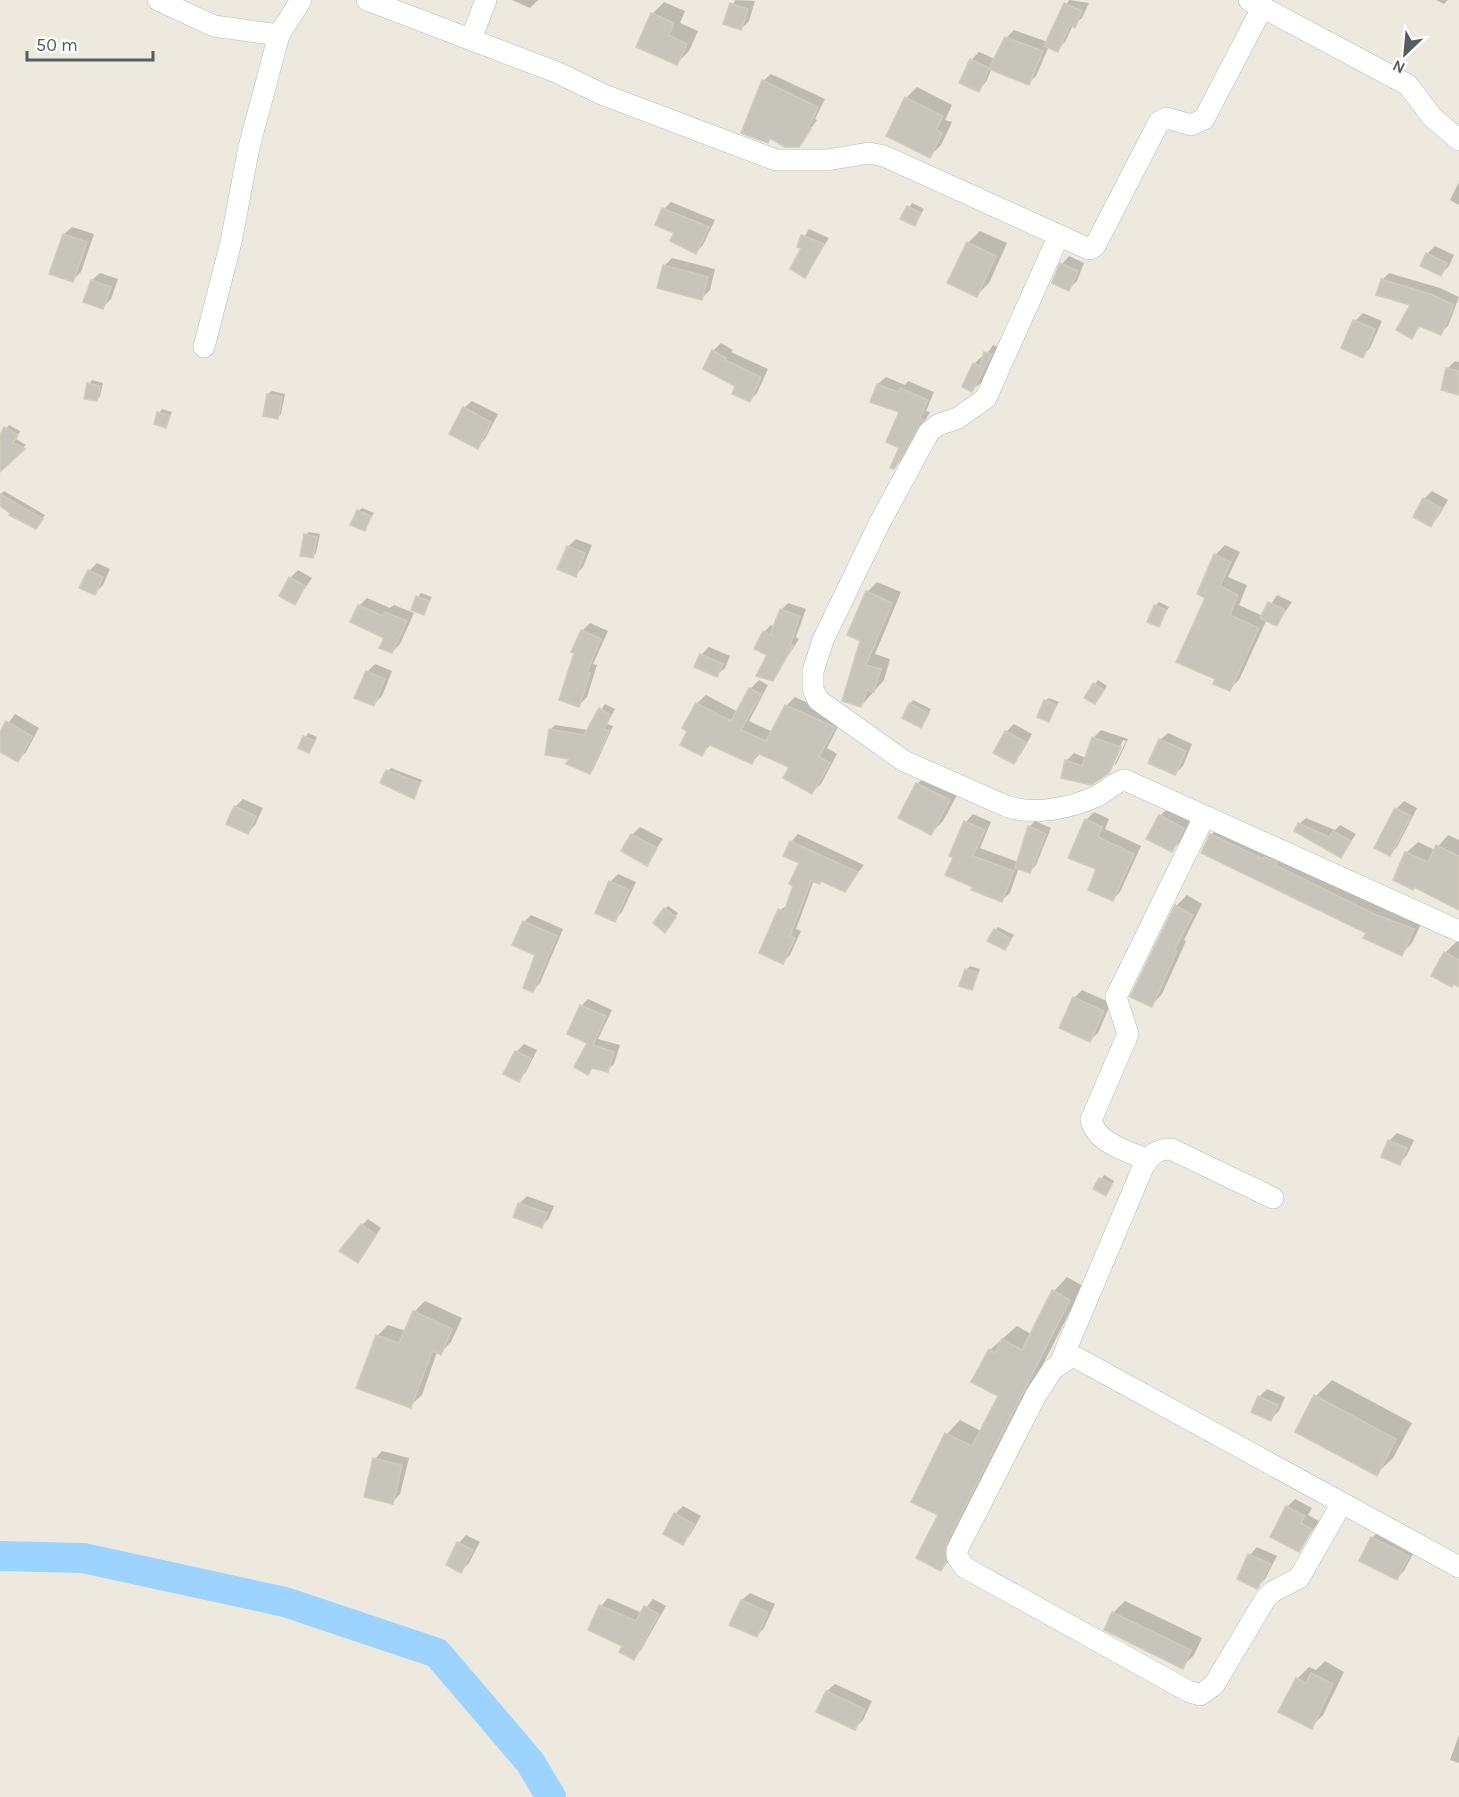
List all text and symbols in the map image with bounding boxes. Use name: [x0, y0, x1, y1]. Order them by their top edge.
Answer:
scale bar: [27, 24, 153, 62]
north arrow: [1375, 24, 1435, 84]
text: 50 m: [36, 34, 78, 56]
text: N: [1389, 56, 1408, 78]

